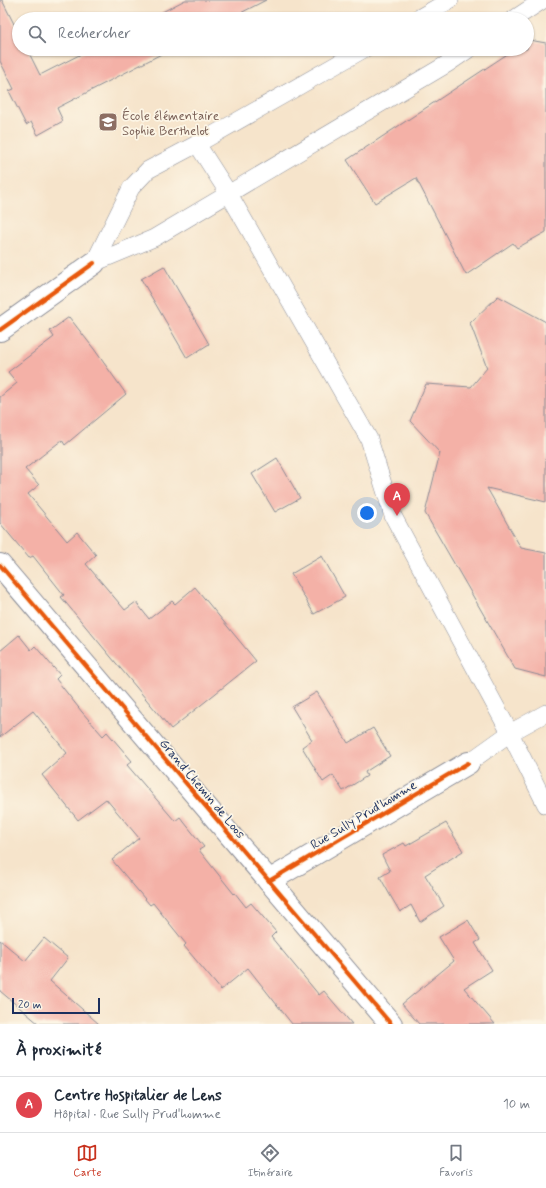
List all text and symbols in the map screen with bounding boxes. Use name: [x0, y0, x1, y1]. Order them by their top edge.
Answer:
search box: [12, 12, 534, 56]
icon: search: [26, 23, 48, 45]
text: Rechercher: [58, 24, 131, 44]
place label: École élémentaire Sophie Berthelot: [122, 107, 219, 140]
school or university icon: École élémentaire Sophie Berthelot: [97, 111, 119, 133]
pin: A: [384, 483, 410, 516]
your location: [357, 503, 377, 523]
street label: Grand Chemin de Loos: [155, 736, 249, 842]
street label: Rue Sully Prud'homme: [308, 777, 420, 854]
scale bar: [12, 996, 100, 1015]
text: 20 m: [18, 998, 41, 1012]
text: À proximité: [16, 1039, 101, 1061]
text: Centre Hospitalier de Lens: [54, 1086, 222, 1106]
text: A: [25, 1096, 33, 1113]
text: 10 m: [503, 1096, 530, 1113]
text: Hôpital · Rue Sully Prud'homme: [54, 1106, 221, 1123]
tab: Carte: [73, 1142, 101, 1180]
tab: Itinéraire: [248, 1142, 293, 1180]
tab: Favoris: [439, 1142, 473, 1180]

